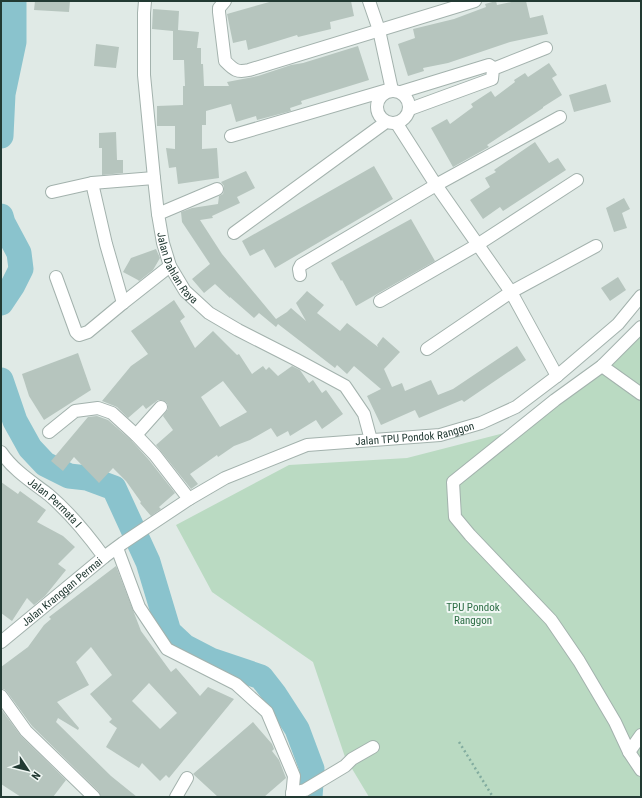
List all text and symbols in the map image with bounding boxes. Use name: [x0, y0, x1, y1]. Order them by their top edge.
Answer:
street label: Jalan Dahlan Raya: [155, 231, 201, 306]
street label: Jalan TPU Pondok Ranggon: [355, 419, 476, 448]
street label: Jalan Permata I: [25, 475, 84, 530]
street label: Jalan Kranggan Permai: [19, 555, 105, 629]
park label: TPU Pondok Ranggon: [446, 601, 500, 627]
north arrow: [8, 750, 48, 790]
text: N: [28, 769, 43, 782]

